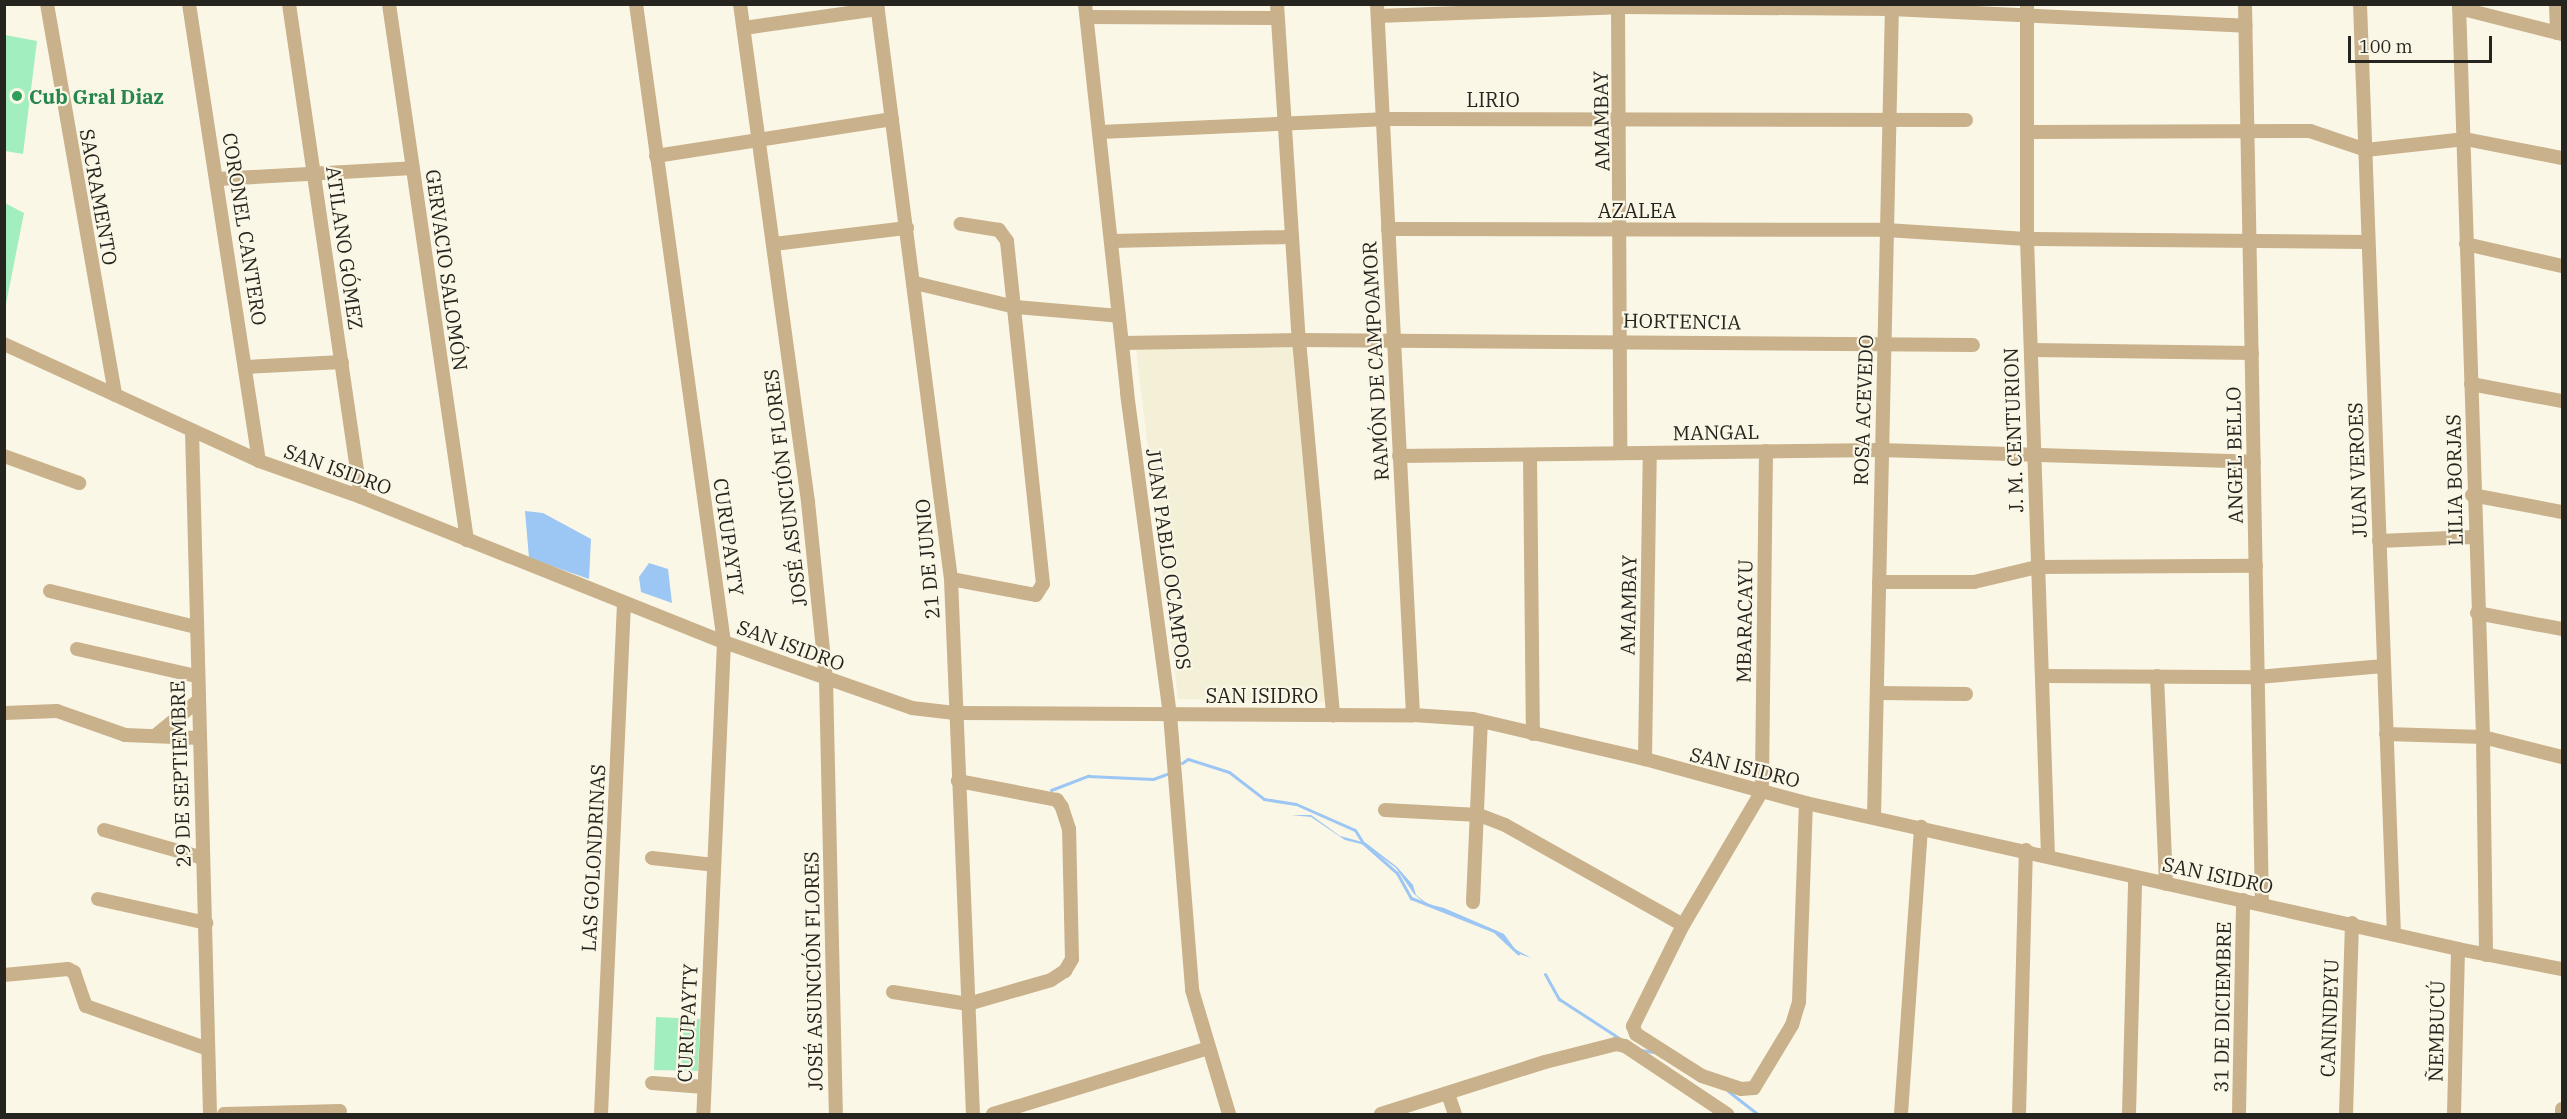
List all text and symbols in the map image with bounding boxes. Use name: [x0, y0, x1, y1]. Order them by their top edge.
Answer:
scale bar: [2351, 24, 2495, 62]
text: 100 m: [2359, 35, 2413, 58]
street label: AMAMBAY: [1588, 70, 1614, 172]
place label: Cub Gral Diaz: [29, 84, 164, 108]
street label: LIRIO: [1466, 87, 1520, 111]
marker: Cub Gral Diaz: [10, 89, 24, 103]
street label: SACRAMENTO: [75, 127, 123, 267]
street label: CORONEL CANTERO: [218, 131, 272, 327]
street label: ATILANO GÓMEZ: [322, 165, 368, 331]
street label: GERVACIO SALOMÓN: [421, 168, 473, 372]
street label: AZALEA: [1598, 198, 1676, 222]
street label: RAMÓN DE CAMPOAMOR: [1357, 241, 1393, 481]
street label: HORTENCIA: [1623, 308, 1741, 334]
street label: ROSA ACEVEDO: [1848, 334, 1878, 486]
street label: J. M. CENTURION: [1998, 347, 2028, 513]
street label: JOSÉ ASUNCIÓN FLORES: [759, 368, 811, 608]
street label: ANGEL BELLO: [2221, 386, 2247, 524]
street label: JUAN VEROES: [2343, 402, 2371, 538]
street label: LILIA BORJAS: [2441, 414, 2467, 546]
street label: MANGAL: [1673, 419, 1759, 445]
street label: SAN ISIDRO: [281, 438, 395, 500]
street label: JUAN PABLO OCAMPOS: [1142, 447, 1196, 671]
street label: CURUPAYTY: [709, 477, 749, 597]
street label: 21 DE JUNIO: [910, 498, 944, 620]
street label: AMAMBAY: [1615, 554, 1641, 656]
street label: MBARACAYU: [1731, 559, 1757, 683]
street label: SAN ISIDRO: [734, 614, 848, 676]
street label: 29 DE SEPTIEMBRE: [165, 680, 195, 868]
street label: SAN ISIDRO: [1206, 683, 1318, 707]
street label: SAN ISIDRO: [1687, 742, 1803, 792]
street label: LAS GOLONDRINAS: [576, 763, 610, 953]
street label: JOSÉ ASUNCIÓN FLORES: [799, 851, 827, 1091]
street label: SAN ISIDRO: [2160, 852, 2276, 898]
street label: 31 DE DICIEMBRE: [2209, 921, 2235, 1093]
street label: CANINDEYU: [2315, 958, 2343, 1078]
street label: CURUPAYTY: [672, 963, 702, 1083]
street label: ÑEMBUCÚ: [2423, 980, 2449, 1082]

